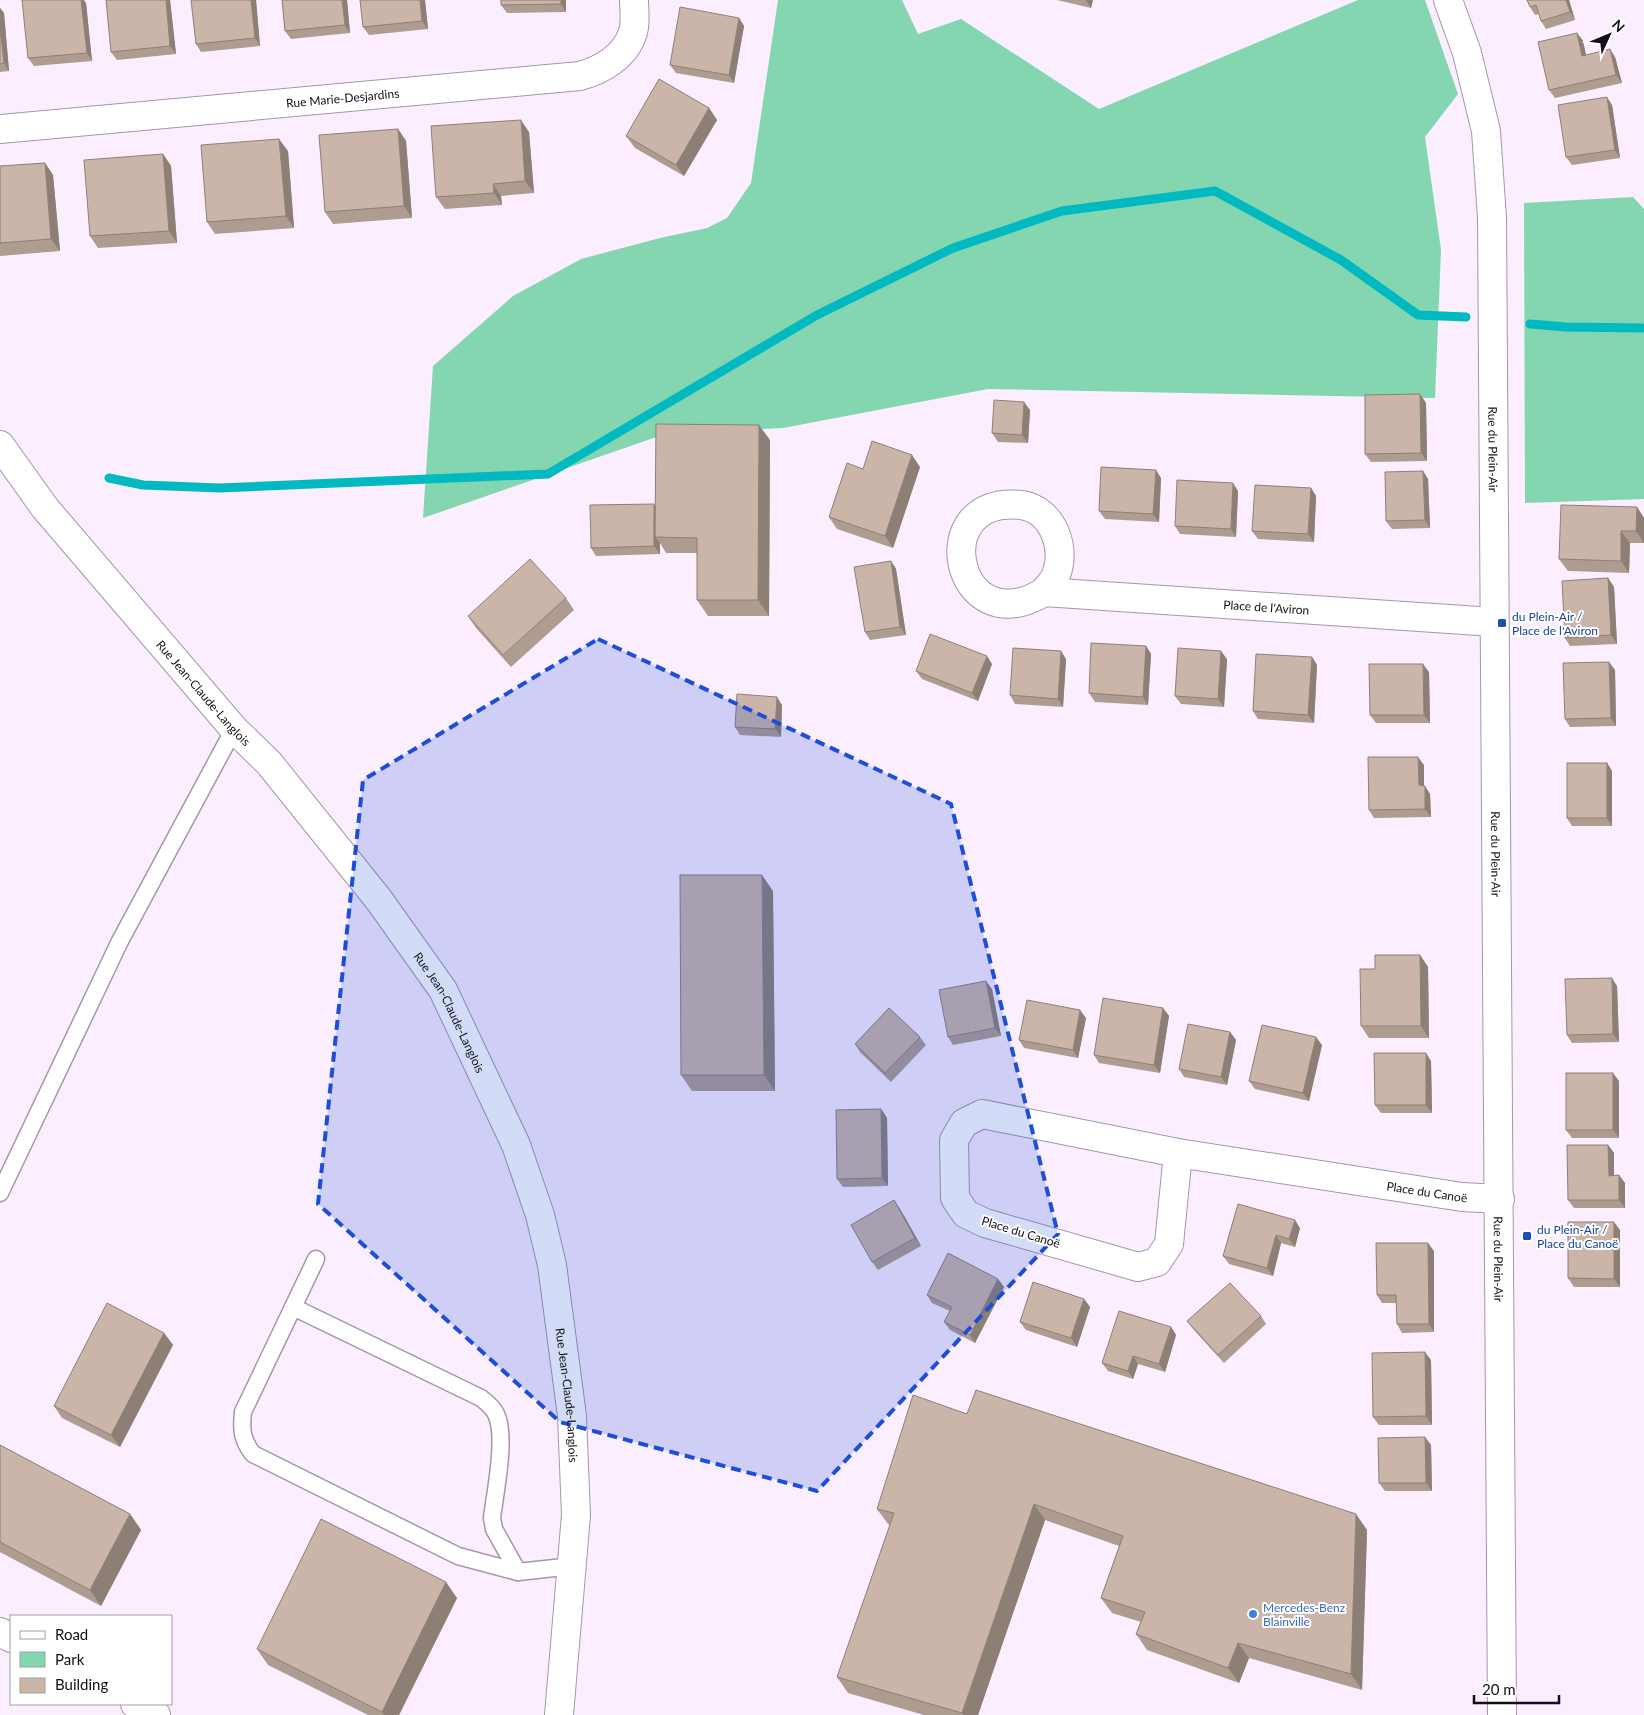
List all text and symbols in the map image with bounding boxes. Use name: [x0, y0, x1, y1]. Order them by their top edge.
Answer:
north arrow: [1584, 10, 1634, 60]
text: N: [1609, 16, 1629, 35]
street label: Rue Marie-Desjardins: [285, 85, 400, 110]
street label: Rue du Plein-Air: [1486, 406, 1501, 493]
street label: Place de l'Aviron: [1223, 596, 1310, 617]
place label: du Plein-Air / Place de l'Aviron: [1512, 609, 1598, 638]
marker: du Plein-Air / Place de l'Aviron: [1496, 617, 1508, 629]
street label: Rue Jean-Claude-Langlois: [154, 637, 254, 749]
street label: Rue du Plein-Air: [1488, 811, 1504, 898]
street label: Rue Jean-Claude-Langlois: [411, 949, 488, 1075]
street label: Place du Canoë: [1386, 1178, 1468, 1205]
street label: Place du Canoë: [980, 1213, 1062, 1251]
street label: Rue du Plein-Air: [1491, 1216, 1507, 1303]
place label: du Plein-Air / Place du Canoë: [1537, 1222, 1618, 1251]
marker: du Plein-Air / Place du Canoë: [1521, 1230, 1533, 1242]
street label: Rue Jean-Claude-Langlois: [553, 1327, 581, 1463]
place label: Mercedes-Benz Blainville: [1263, 1600, 1346, 1629]
marker: Mercedes-Benz Blainville: [1247, 1608, 1259, 1620]
legend: [10, 1615, 172, 1705]
text: Road: [55, 1625, 88, 1643]
text: Park: [55, 1650, 85, 1668]
scale bar: [1474, 1672, 1559, 1704]
text: Building: [55, 1675, 108, 1693]
text: 20 m: [1482, 1680, 1516, 1698]

